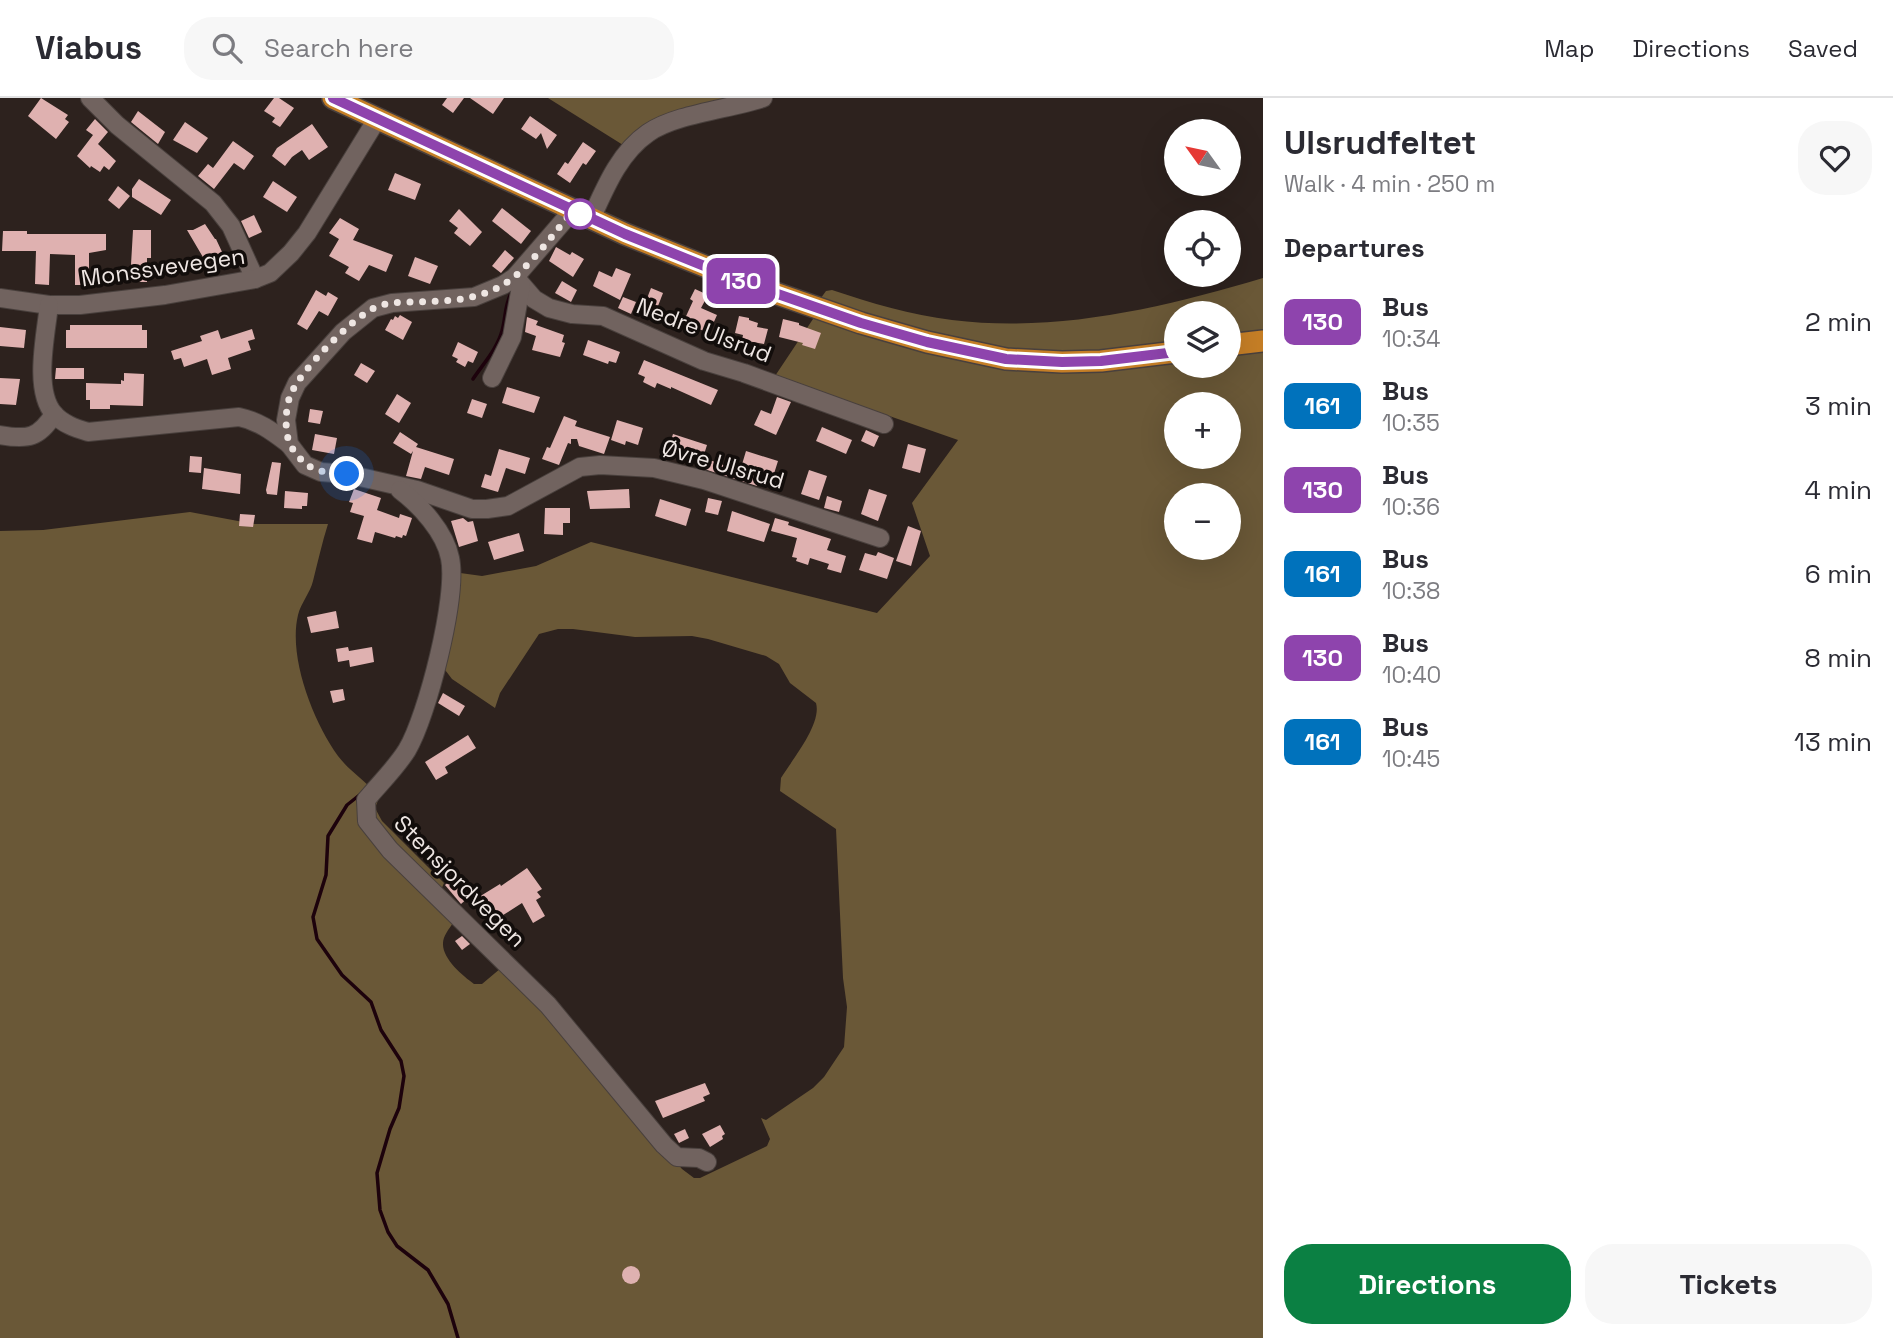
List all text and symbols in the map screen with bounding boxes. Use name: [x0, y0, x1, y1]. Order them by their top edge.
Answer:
search box: [184, 17, 674, 80]
text: Viabus: [35, 27, 142, 69]
icon: search: [208, 29, 246, 67]
text: Search here: [264, 31, 414, 65]
text: Map: [1544, 33, 1594, 64]
text: Directions: [1632, 33, 1750, 64]
text: Saved: [1788, 33, 1858, 64]
north arrow: [1164, 119, 1241, 196]
map controls: [1164, 119, 1241, 560]
button: heart: [1798, 121, 1872, 195]
text: Ulsrudfeltet: [1284, 122, 1476, 164]
text: Walk · 4 min · 250 m: [1284, 169, 1495, 199]
unlabelled marker: [565, 199, 595, 229]
button: locate: [1164, 210, 1241, 287]
text: Departures: [1284, 231, 1425, 265]
street label: Monssvevegen: [79, 241, 247, 293]
line badge: 130: [701, 258, 781, 304]
text: 130: [721, 265, 762, 296]
text: Bus: [1382, 290, 1429, 324]
street label: Nedre Ulsrud: [632, 291, 776, 369]
button: layers: [1164, 301, 1241, 378]
text: 2 min: [1805, 305, 1872, 339]
text: 130: [1302, 306, 1343, 337]
text: 10:34: [1382, 324, 1440, 354]
text: Bus: [1382, 374, 1429, 408]
text: 3 min: [1805, 389, 1872, 423]
text: 161: [1304, 390, 1341, 421]
button: +: [1164, 392, 1241, 469]
text: 10:35: [1382, 408, 1440, 438]
street label: Øvre Ulsrud: [658, 432, 788, 496]
your location: [329, 456, 364, 491]
text: Bus: [1382, 458, 1429, 492]
text: 4 min: [1804, 473, 1872, 507]
text: 130: [1302, 474, 1343, 505]
button: −: [1164, 483, 1241, 560]
text: 10:36: [1382, 492, 1440, 522]
text: Bus: [1382, 542, 1429, 576]
text: 6 min: [1805, 557, 1872, 591]
text: 161: [1304, 558, 1341, 589]
text: 10:38: [1382, 576, 1440, 606]
text: Bus: [1382, 626, 1429, 660]
text: 8 min: [1804, 641, 1872, 675]
text: 130: [1302, 642, 1343, 673]
text: 10:40: [1382, 660, 1441, 690]
text: Bus: [1382, 710, 1429, 744]
text: 13 min: [1794, 725, 1872, 759]
text: 161: [1304, 726, 1341, 757]
text: 10:45: [1382, 744, 1440, 774]
street label: Stensjordvegen: [387, 808, 533, 954]
button: Directions: [1284, 1244, 1571, 1324]
button: Tickets: [1585, 1244, 1872, 1324]

